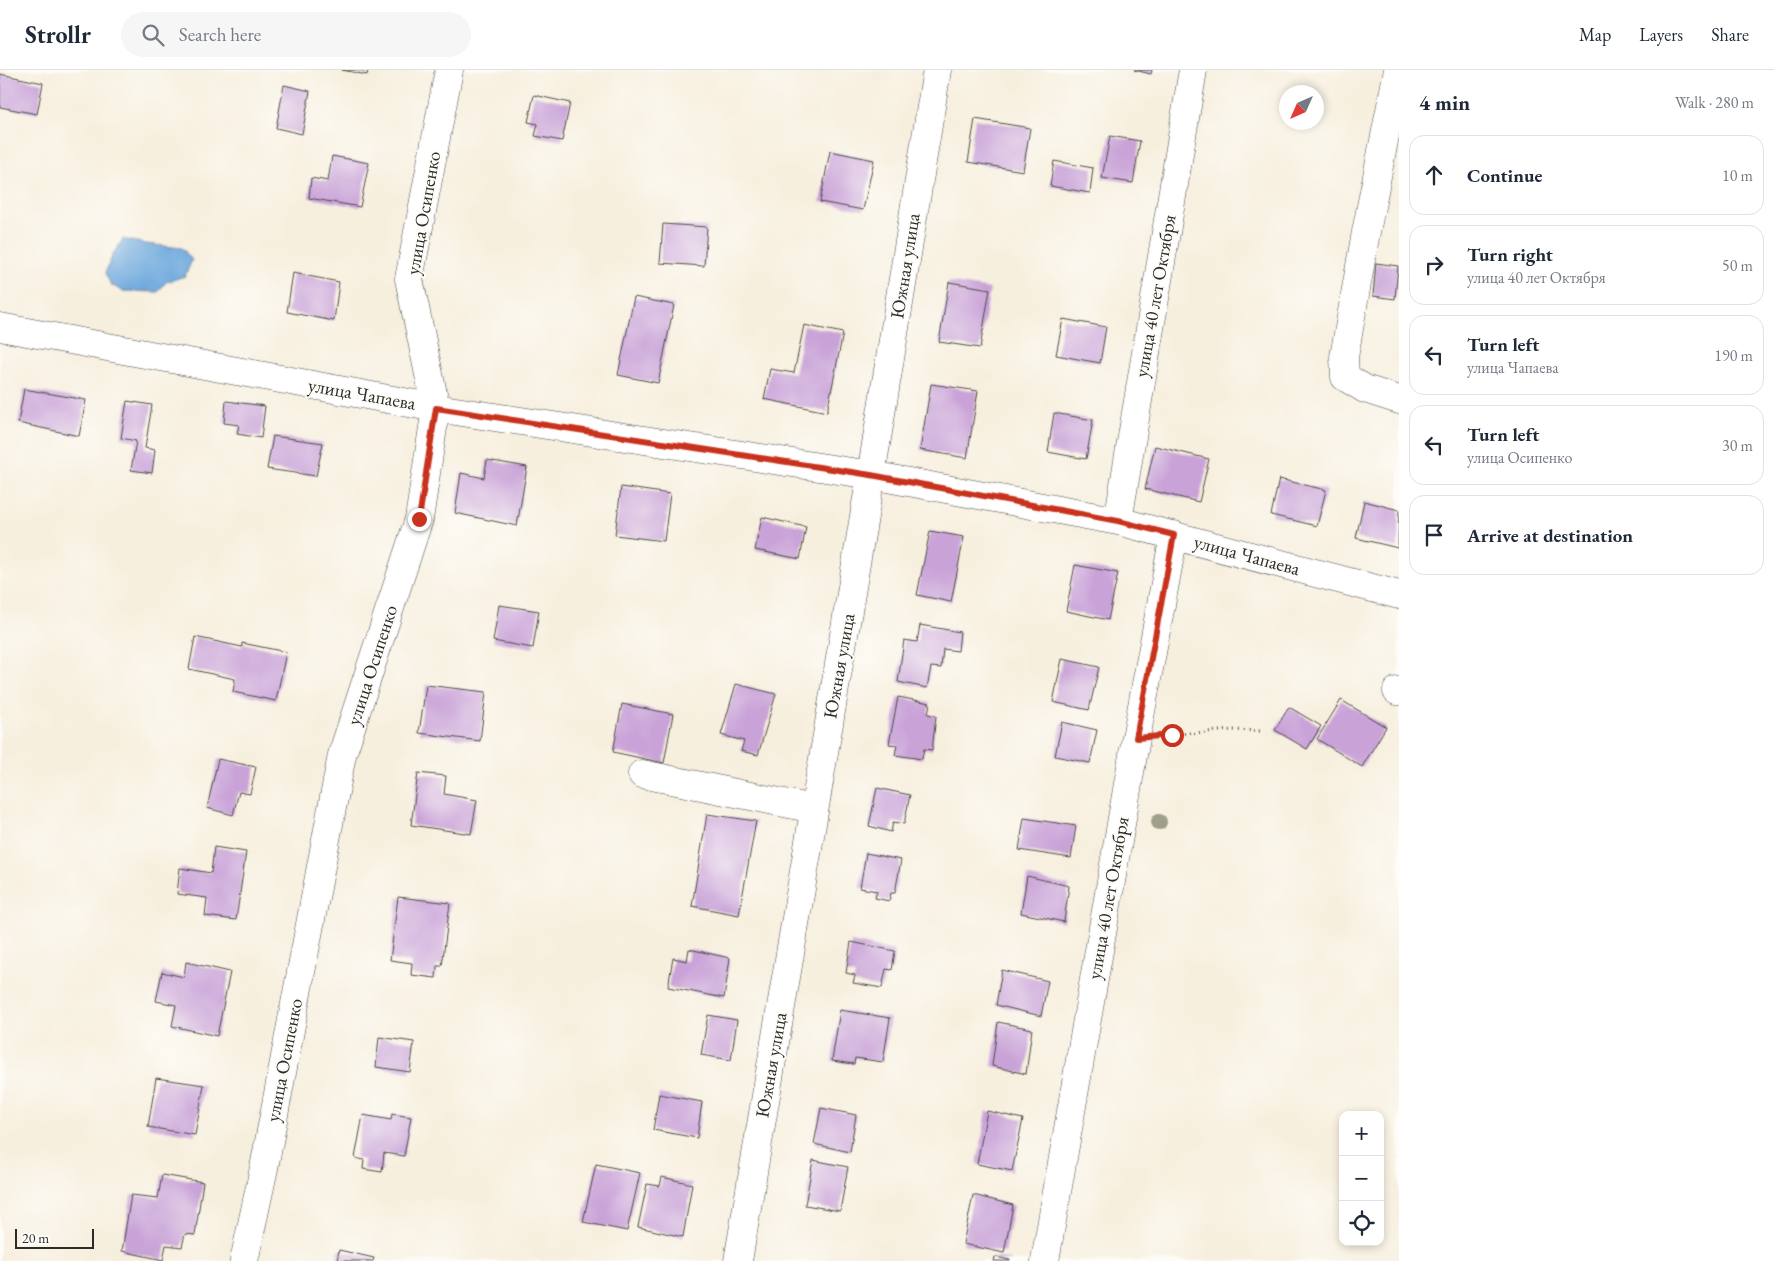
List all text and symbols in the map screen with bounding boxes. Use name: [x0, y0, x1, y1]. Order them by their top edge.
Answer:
search box: [121, 12, 471, 57]
text: Strollr: [25, 19, 91, 50]
icon: search: [139, 21, 167, 49]
text: Search here: [179, 22, 261, 47]
text: Map: [1579, 23, 1611, 46]
text: Layers: [1639, 23, 1683, 46]
text: Share: [1711, 23, 1749, 46]
north arrow: [1279, 85, 1324, 130]
text: 4 min: [1419, 89, 1470, 116]
text: Walk · 280 m: [1675, 92, 1754, 113]
street label: улица Осипенко: [400, 149, 446, 277]
icon: ahead: [1420, 161, 1448, 189]
text: Continue: [1467, 163, 1542, 188]
text: 10 m: [1722, 165, 1753, 186]
street label: Южная улица: [884, 211, 926, 321]
street label: улица 40 лет Октября: [1128, 212, 1182, 379]
text: Turn right: [1467, 242, 1553, 267]
icon: right: [1420, 251, 1448, 279]
text: 50 m: [1722, 255, 1753, 276]
text: улица 40 лет Октября: [1467, 267, 1606, 288]
text: Turn left: [1467, 332, 1539, 357]
icon: left: [1420, 341, 1448, 369]
text: 190 m: [1714, 345, 1753, 366]
text: улица Чапаева: [1467, 357, 1559, 378]
street label: улица Чапаева: [306, 372, 418, 416]
text: Turn left: [1467, 422, 1539, 447]
icon: left: [1420, 431, 1448, 459]
text: 30 m: [1722, 435, 1753, 456]
text: улица Осипенко: [1467, 447, 1572, 468]
route end: [408, 508, 431, 531]
icon: arrive: [1420, 521, 1448, 549]
text: Arrive at destination: [1467, 523, 1633, 548]
street label: улица Чапаева: [1191, 529, 1303, 581]
street label: улица Осипенко: [341, 602, 403, 728]
street label: Южная улица: [817, 611, 861, 721]
route start: [1161, 724, 1184, 747]
street label: улица 40 лет Октября: [1081, 814, 1135, 981]
street label: улица Осипенко: [260, 996, 308, 1124]
street label: Южная улица: [749, 1010, 793, 1120]
map controls: [1339, 1111, 1384, 1246]
button: +: [1339, 1111, 1384, 1156]
button: −: [1339, 1156, 1384, 1201]
button: locate: [1339, 1201, 1384, 1246]
scale bar: [15, 1226, 94, 1249]
text: 20 m: [22, 1229, 49, 1247]

